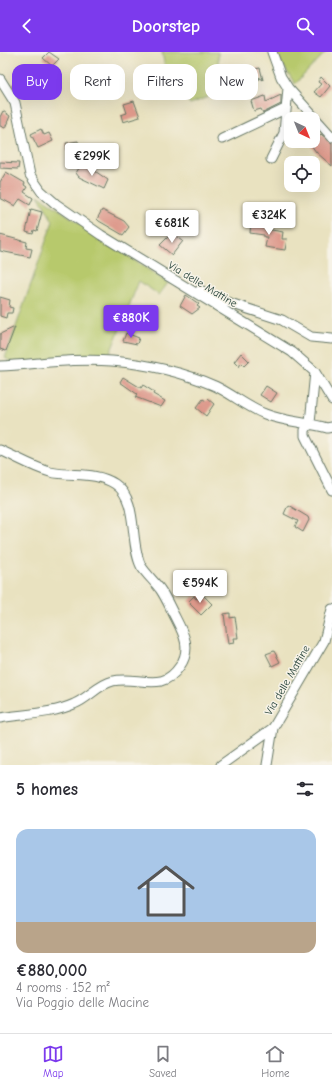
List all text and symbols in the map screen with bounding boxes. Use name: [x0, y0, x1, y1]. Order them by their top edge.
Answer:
icon: back: [16, 15, 38, 37]
icon: search: [294, 15, 316, 37]
text: Doorstep: [132, 16, 200, 37]
chip: Buy: [12, 64, 62, 100]
chip: Rent: [70, 64, 125, 100]
chip: Filters: [133, 64, 197, 100]
chip: New: [205, 64, 258, 100]
north arrow: [284, 112, 320, 148]
map controls: [284, 112, 320, 192]
pin: €299K: [64, 143, 120, 177]
text: €299K: [74, 148, 110, 163]
button: locate: [284, 156, 320, 192]
pin: €324K: [241, 202, 297, 236]
text: €324K: [252, 207, 286, 222]
pin: €681K: [144, 210, 200, 244]
text: €681K: [155, 215, 189, 230]
street label: Via delle Mattine: [166, 259, 240, 310]
pin: €880K: [103, 305, 159, 339]
text: €880K: [112, 310, 150, 325]
pin: €594K: [172, 570, 228, 604]
text: €594K: [182, 575, 218, 590]
street label: Via delle Mattine: [262, 643, 313, 717]
icon: filters: [294, 778, 316, 800]
text: 5 homes: [16, 780, 78, 799]
icon: home: [130, 855, 202, 927]
text: €880,000: [16, 961, 87, 980]
text: 4 rooms · 152 m²: [16, 980, 110, 995]
text: Via Poggio delle Macine: [16, 995, 149, 1010]
tab: Map: [42, 1043, 64, 1080]
tab: Saved: [149, 1043, 177, 1080]
tab: Home: [261, 1043, 290, 1080]

